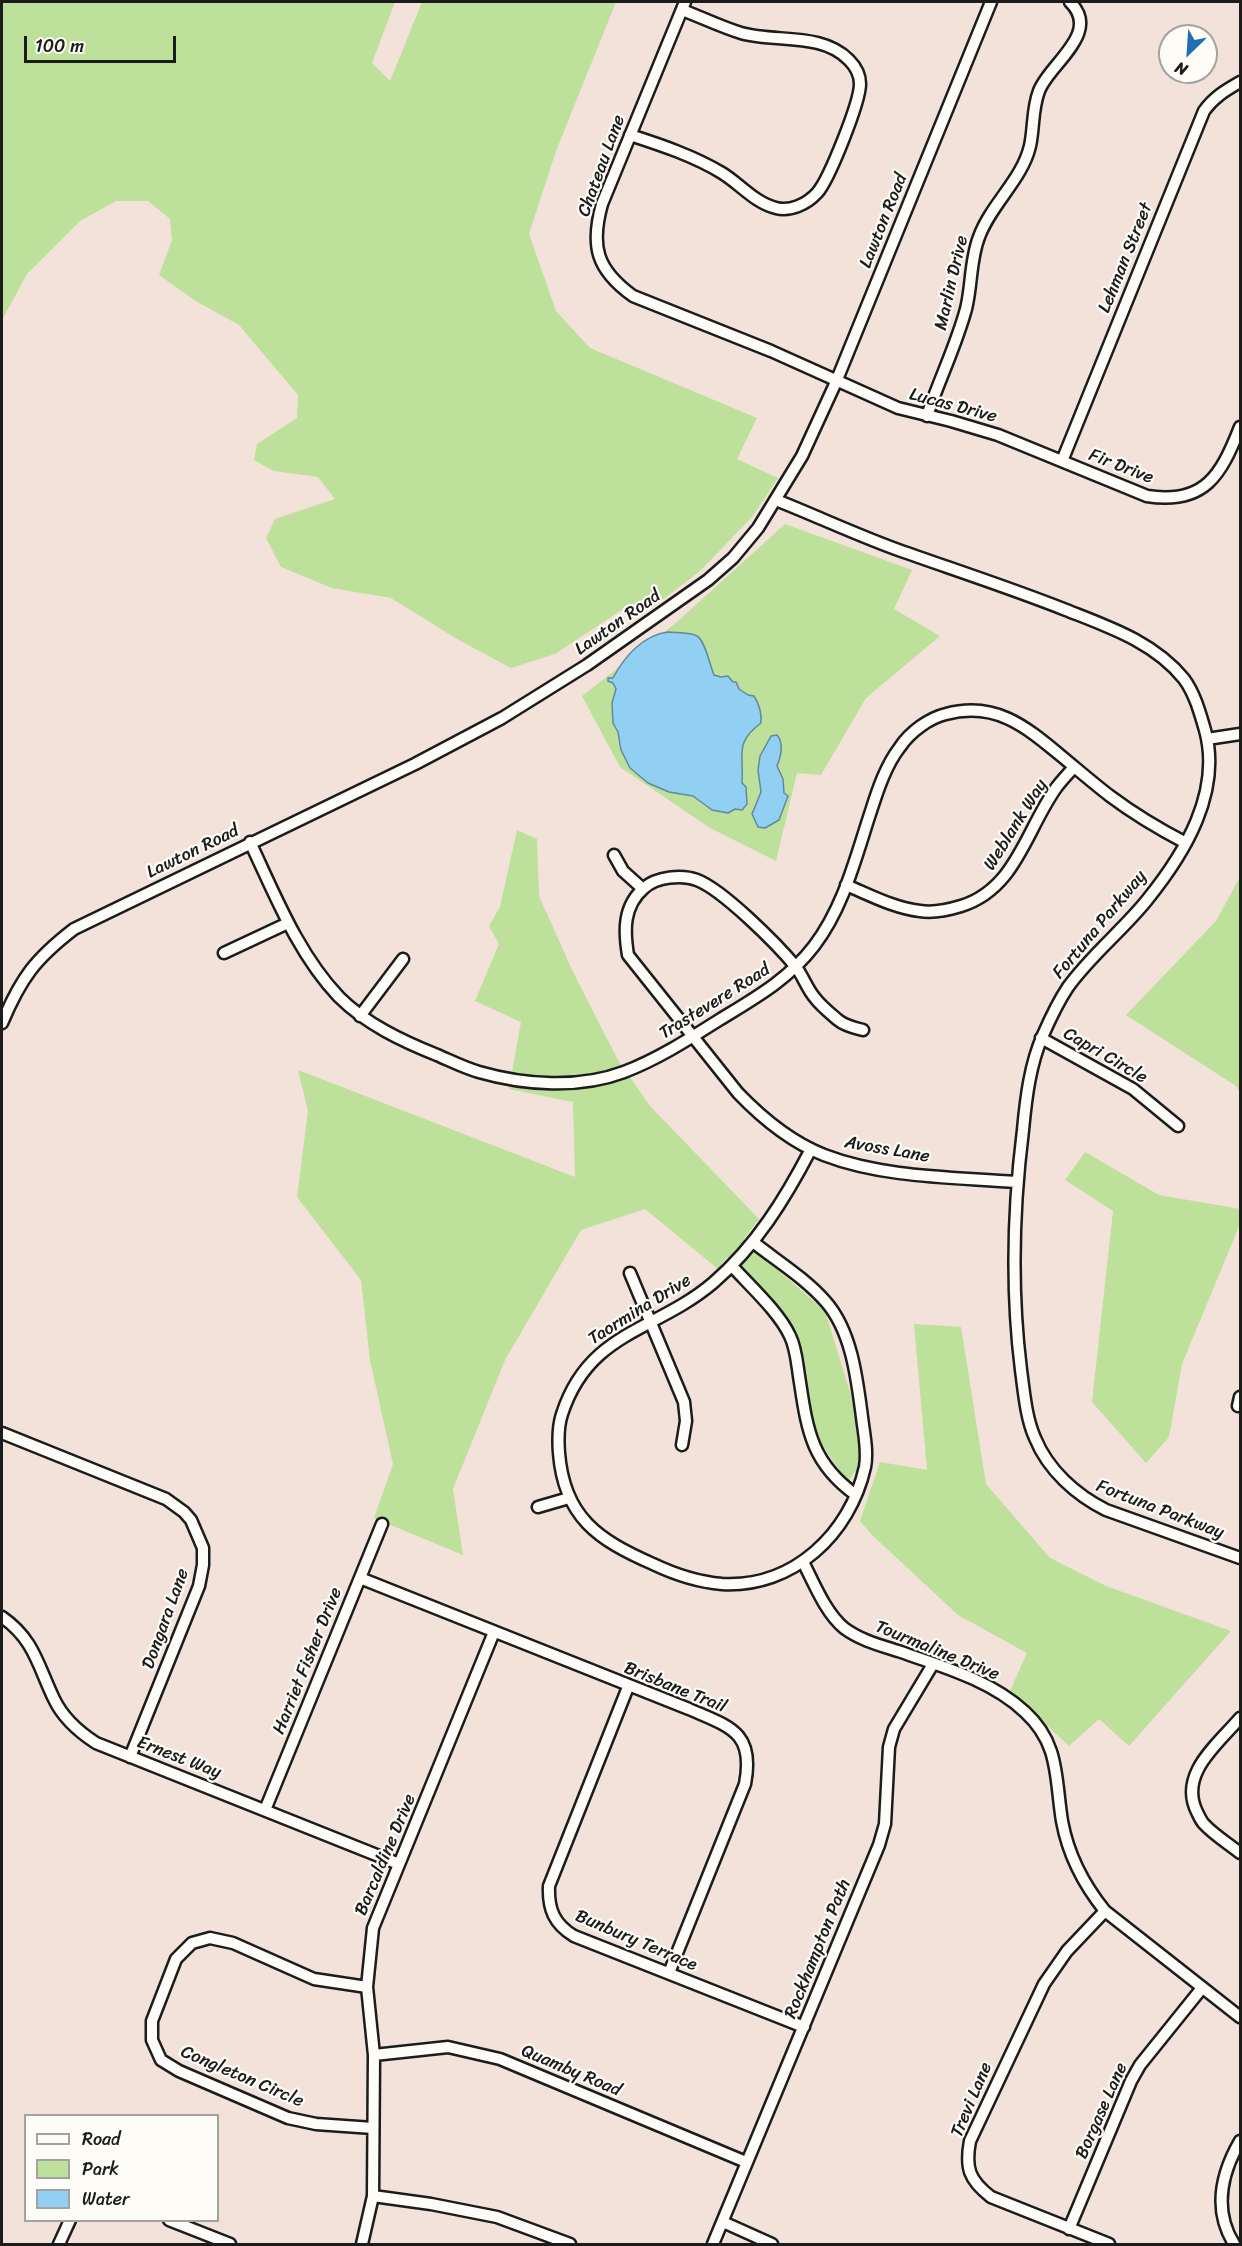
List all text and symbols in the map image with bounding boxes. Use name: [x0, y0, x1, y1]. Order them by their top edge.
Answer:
scale bar: [27, 24, 178, 62]
north arrow: [1158, 24, 1218, 84]
text: 100 m: [35, 30, 84, 62]
text: N: [1170, 53, 1192, 84]
street label: Chateau Lane: [574, 112, 630, 220]
street label: Lawton Road: [855, 171, 913, 271]
street label: Lehman Street: [1094, 200, 1158, 316]
street label: Marlin Drive: [931, 234, 973, 332]
street label: Lucas Drive: [907, 384, 999, 428]
street label: Fir Drive: [1086, 445, 1156, 489]
street label: Lawton Road: [571, 586, 665, 660]
street label: Weblank Way: [979, 775, 1053, 875]
street label: Lawton Road: [143, 820, 243, 884]
street label: Fortuna Parkway: [1048, 866, 1152, 984]
street label: Trastevere Road: [656, 959, 774, 1045]
street label: Capri Circle: [1059, 1023, 1151, 1089]
street label: Avoss Lane: [843, 1132, 931, 1168]
street label: Taormina Drive: [585, 1270, 695, 1350]
street label: Fortuna Parkway: [1093, 1476, 1227, 1544]
street label: Dongara Lane: [138, 1566, 194, 1672]
street label: Harriet Fisher Drive: [269, 1584, 347, 1738]
street label: Tourmaline Drive: [872, 1616, 1002, 1686]
street label: Brisbane Trail: [621, 1658, 729, 1718]
street label: Ernest Way: [134, 1732, 224, 1784]
street label: Barcaldine Drive: [351, 1791, 421, 1919]
street label: Rockhampton Path: [780, 1876, 856, 2022]
street label: Bunbury Terrace: [572, 1906, 700, 1976]
street label: Quamby Road: [518, 2040, 624, 2102]
street label: Congleton Circle: [177, 2041, 307, 2113]
street label: Trevi Lane: [947, 2059, 997, 2141]
street label: Borgase Lane: [1071, 2060, 1133, 2162]
legend: [24, 2114, 219, 2222]
text: Road: [82, 2123, 121, 2155]
text: Park: [82, 2153, 119, 2185]
text: Water: [82, 2183, 129, 2215]

